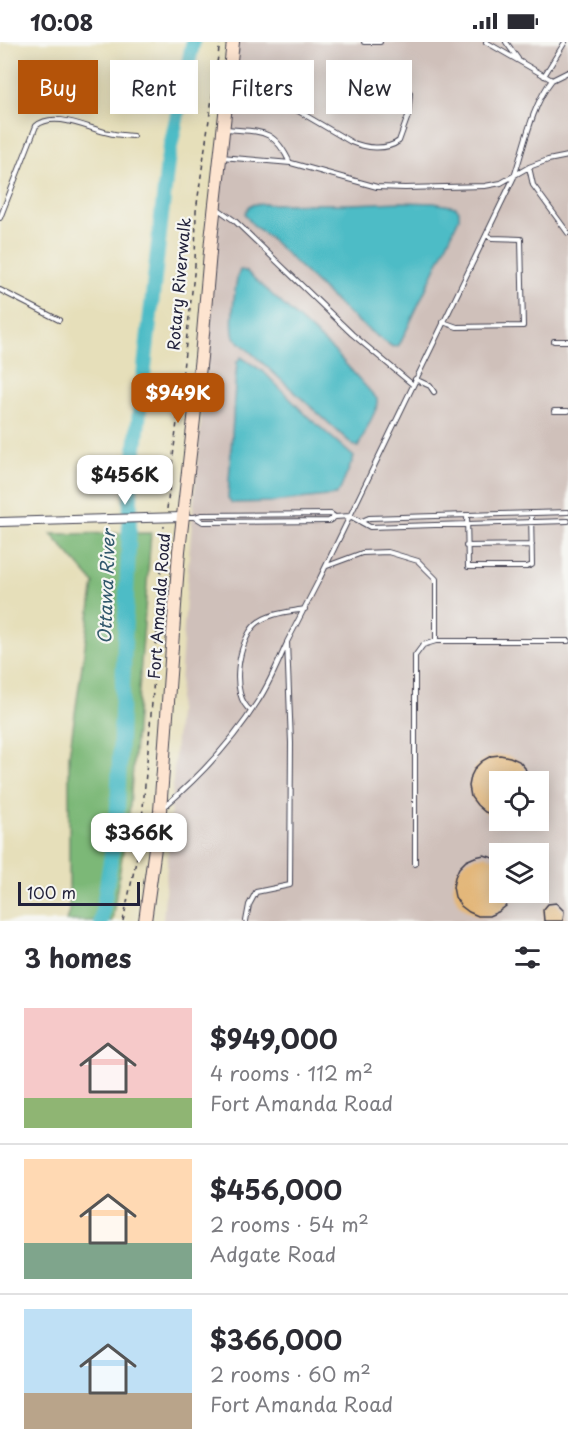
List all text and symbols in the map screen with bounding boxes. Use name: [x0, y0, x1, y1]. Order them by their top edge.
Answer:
text: 10:08: [30, 5, 93, 38]
chip: Buy: [18, 60, 98, 114]
chip: Rent: [110, 60, 198, 114]
chip: Filters: [210, 60, 314, 114]
chip: New: [326, 60, 412, 114]
street label: Rotary Riverwalk: [160, 216, 196, 351]
pin: $949K: [136, 373, 220, 424]
text: $949K: [145, 377, 211, 407]
pin: $456K: [83, 455, 167, 506]
text: $456K: [91, 459, 159, 489]
water label: Ottawa River: [90, 527, 121, 644]
street label: Fort Amanda Road: [141, 532, 175, 680]
map controls: [489, 771, 549, 903]
button: locate: [489, 771, 549, 831]
pin: $366K: [97, 813, 181, 864]
text: $366K: [105, 817, 173, 847]
button: layers: [489, 843, 549, 903]
scale bar: [18, 879, 140, 906]
text: 100 m: [27, 880, 76, 904]
text: 3 homes: [24, 938, 131, 977]
icon: filters: [511, 941, 544, 974]
text: $949,000: [210, 1019, 338, 1058]
icon: home: [72, 1032, 144, 1104]
text: 4 rooms · 112 m²: [210, 1058, 373, 1088]
text: Fort Amanda Road: [210, 1088, 393, 1118]
text: $456,000: [210, 1170, 342, 1209]
icon: home: [72, 1183, 144, 1255]
text: 2 rooms · 54 m²: [210, 1209, 369, 1239]
text: Adgate Road: [210, 1239, 336, 1269]
text: $366,000: [210, 1320, 342, 1359]
icon: home: [72, 1333, 144, 1405]
text: 2 rooms · 60 m²: [210, 1359, 371, 1389]
text: Fort Amanda Road: [210, 1389, 393, 1419]

